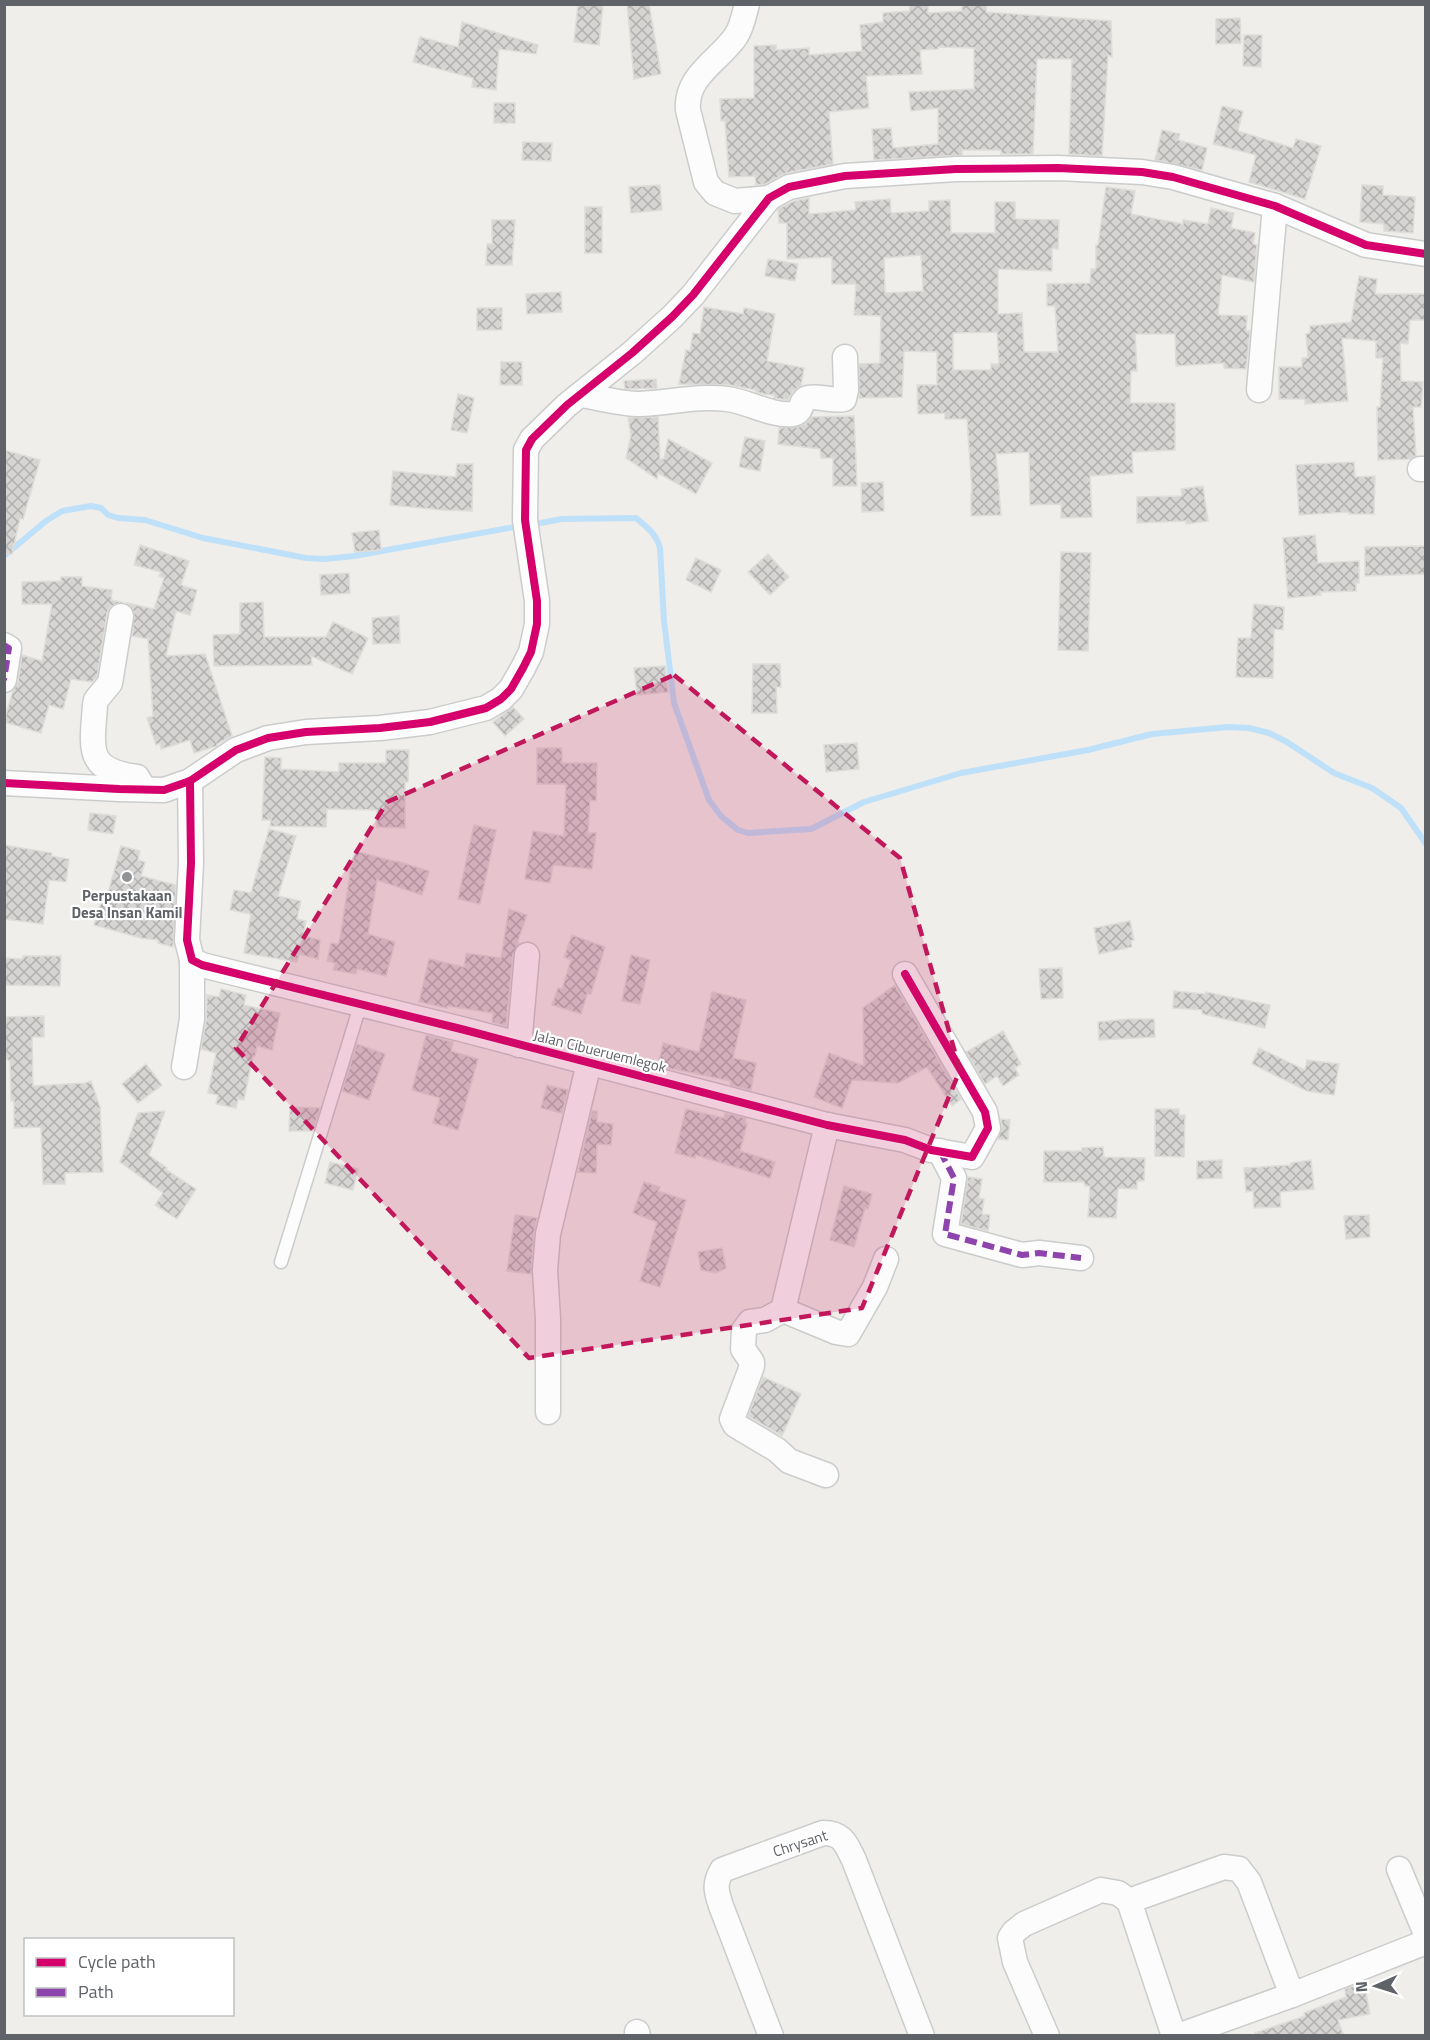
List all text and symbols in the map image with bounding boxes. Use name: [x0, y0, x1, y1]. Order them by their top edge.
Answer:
marker: Perpustakaan Desa Insan Kamil: [120, 870, 134, 884]
place label: Perpustakaan Desa Insan Kamil: [71, 884, 183, 924]
street label: Jalan Cibueruemlegok: [531, 1023, 669, 1079]
street label: Chrysant: [770, 1823, 831, 1863]
legend: [24, 1938, 234, 2016]
text: Cycle path: [78, 1948, 156, 1975]
north arrow: [1346, 1956, 1406, 2016]
text: Path: [78, 1978, 114, 2005]
text: N: [1349, 1981, 1373, 1993]

